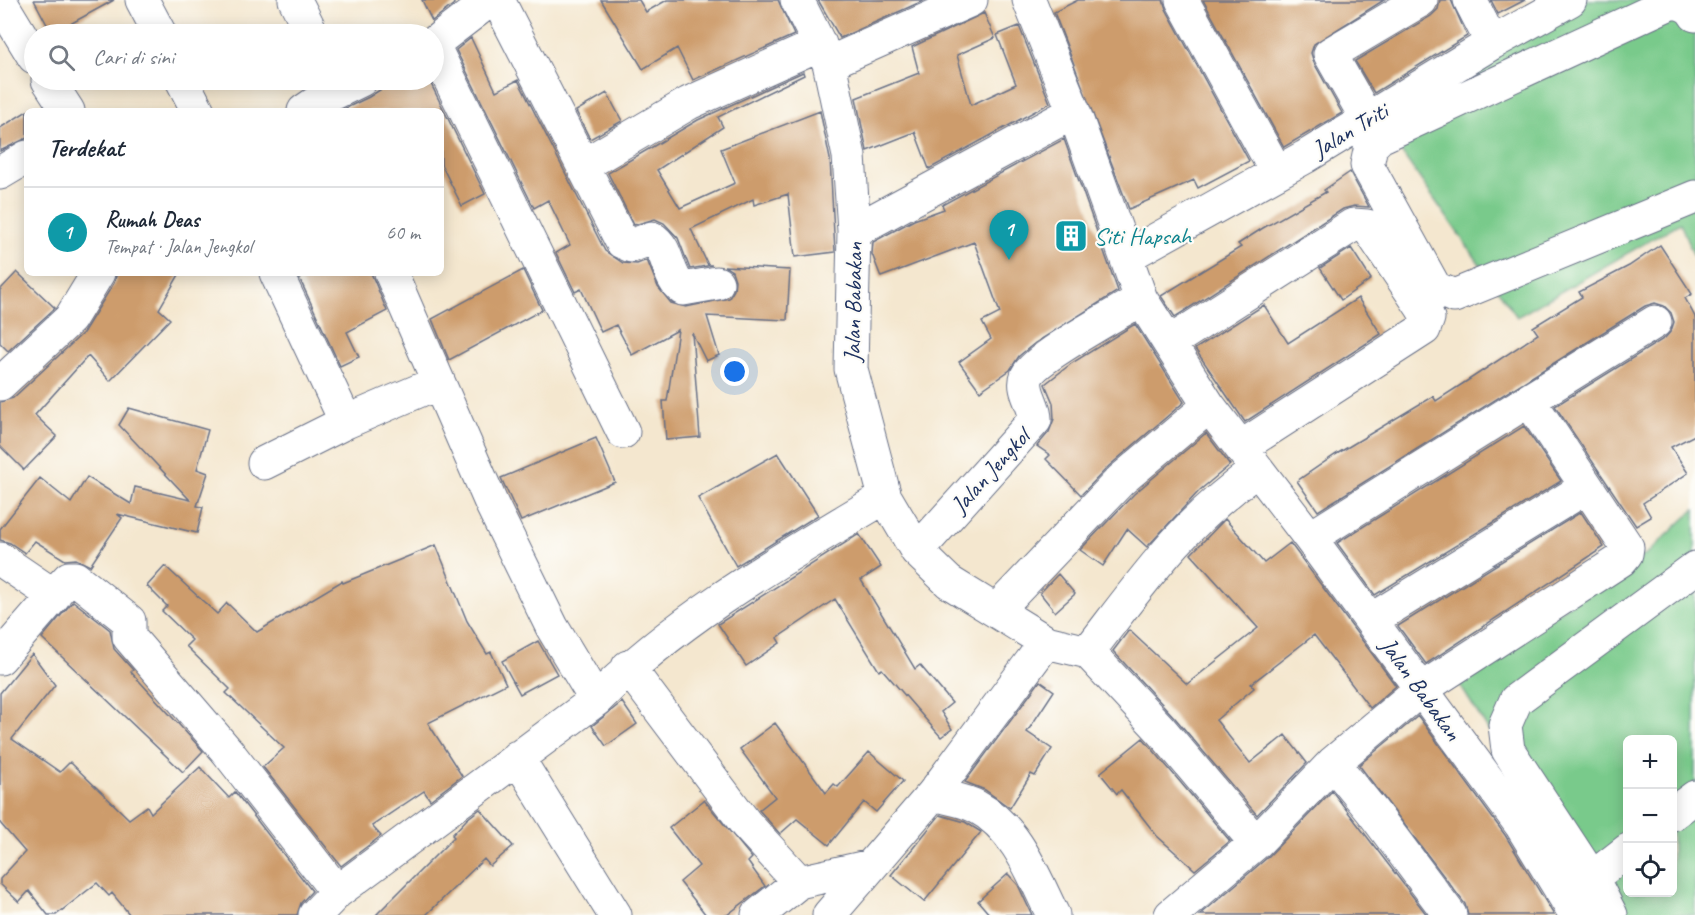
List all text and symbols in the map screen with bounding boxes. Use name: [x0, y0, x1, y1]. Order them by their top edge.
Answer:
search box: [24, 24, 444, 90]
icon: search: [45, 41, 78, 74]
text: Cari di sini: [93, 43, 174, 71]
street label: Jalan Triti: [1306, 95, 1395, 165]
text: Terdekat: [48, 131, 124, 164]
text: Rumah Deas: [105, 206, 199, 234]
pin: 1: [990, 210, 1028, 260]
building icon: Siti Hapsah: [1053, 218, 1089, 254]
text: 1: [63, 220, 72, 245]
text: 60 m: [386, 220, 420, 245]
place label: Siti Hapsah: [1094, 221, 1193, 251]
text: Tempat · Jalan Jengkol: [105, 234, 252, 259]
street label: Jalan Babakan: [837, 241, 869, 363]
your location: [720, 357, 749, 386]
street label: Jalan Jengkol: [944, 420, 1038, 520]
street label: Jalan Babakan: [1373, 631, 1469, 747]
map controls: [1623, 735, 1677, 897]
button: +: [1623, 735, 1677, 789]
button: −: [1623, 789, 1677, 843]
button: locate: [1623, 843, 1677, 897]

